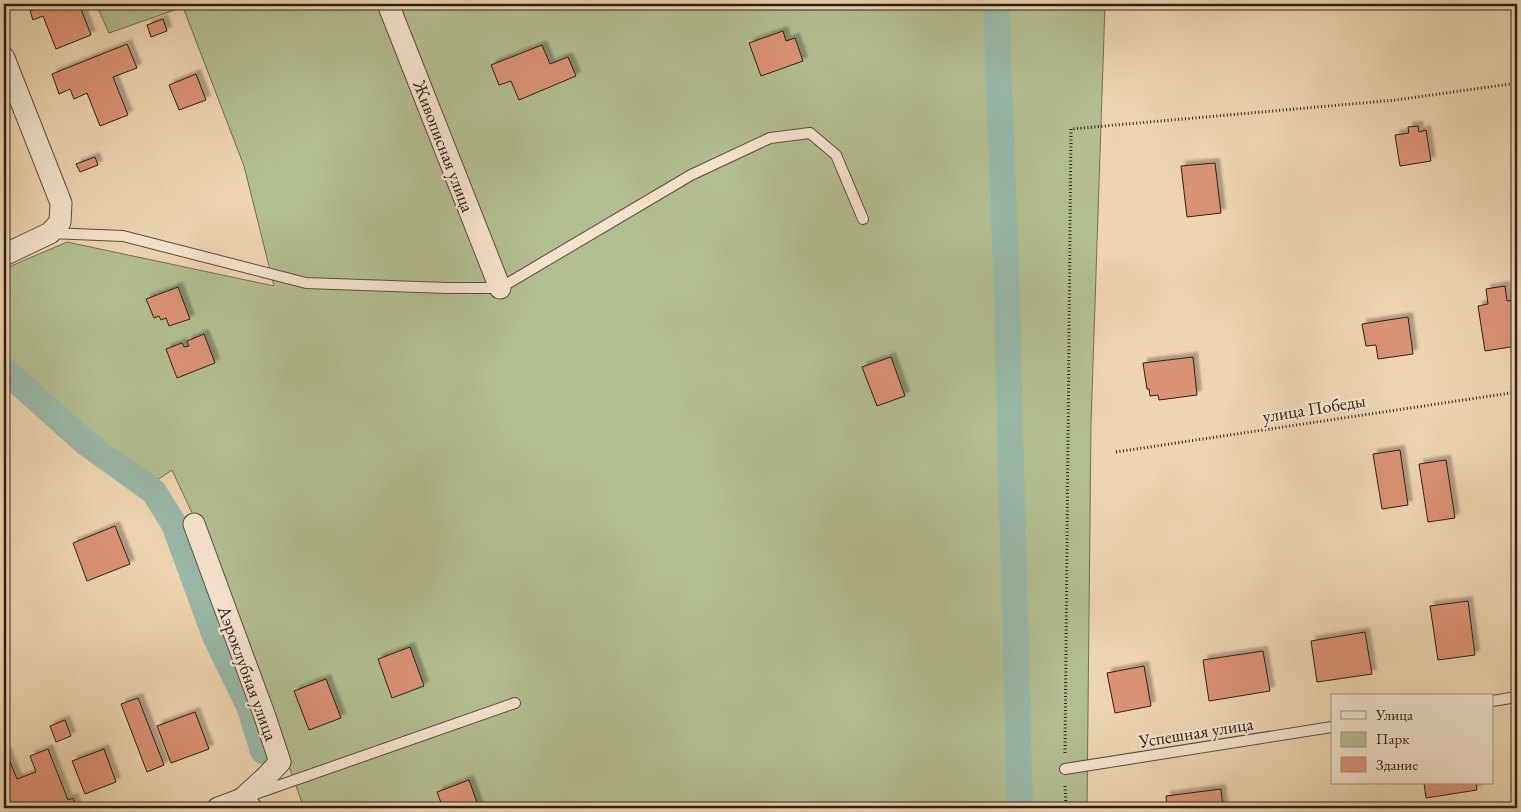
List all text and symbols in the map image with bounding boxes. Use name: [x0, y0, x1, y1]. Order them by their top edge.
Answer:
street label: Живописная улица: [408, 76, 480, 216]
street label: улица Победы: [1261, 388, 1367, 428]
street label: Аэроклубная улица: [213, 601, 283, 744]
legend: [1331, 694, 1494, 784]
text: Улица: [1375, 705, 1413, 724]
street label: Успешная улица: [1136, 711, 1256, 753]
text: Парк: [1376, 729, 1409, 748]
text: Здание: [1376, 755, 1418, 774]

